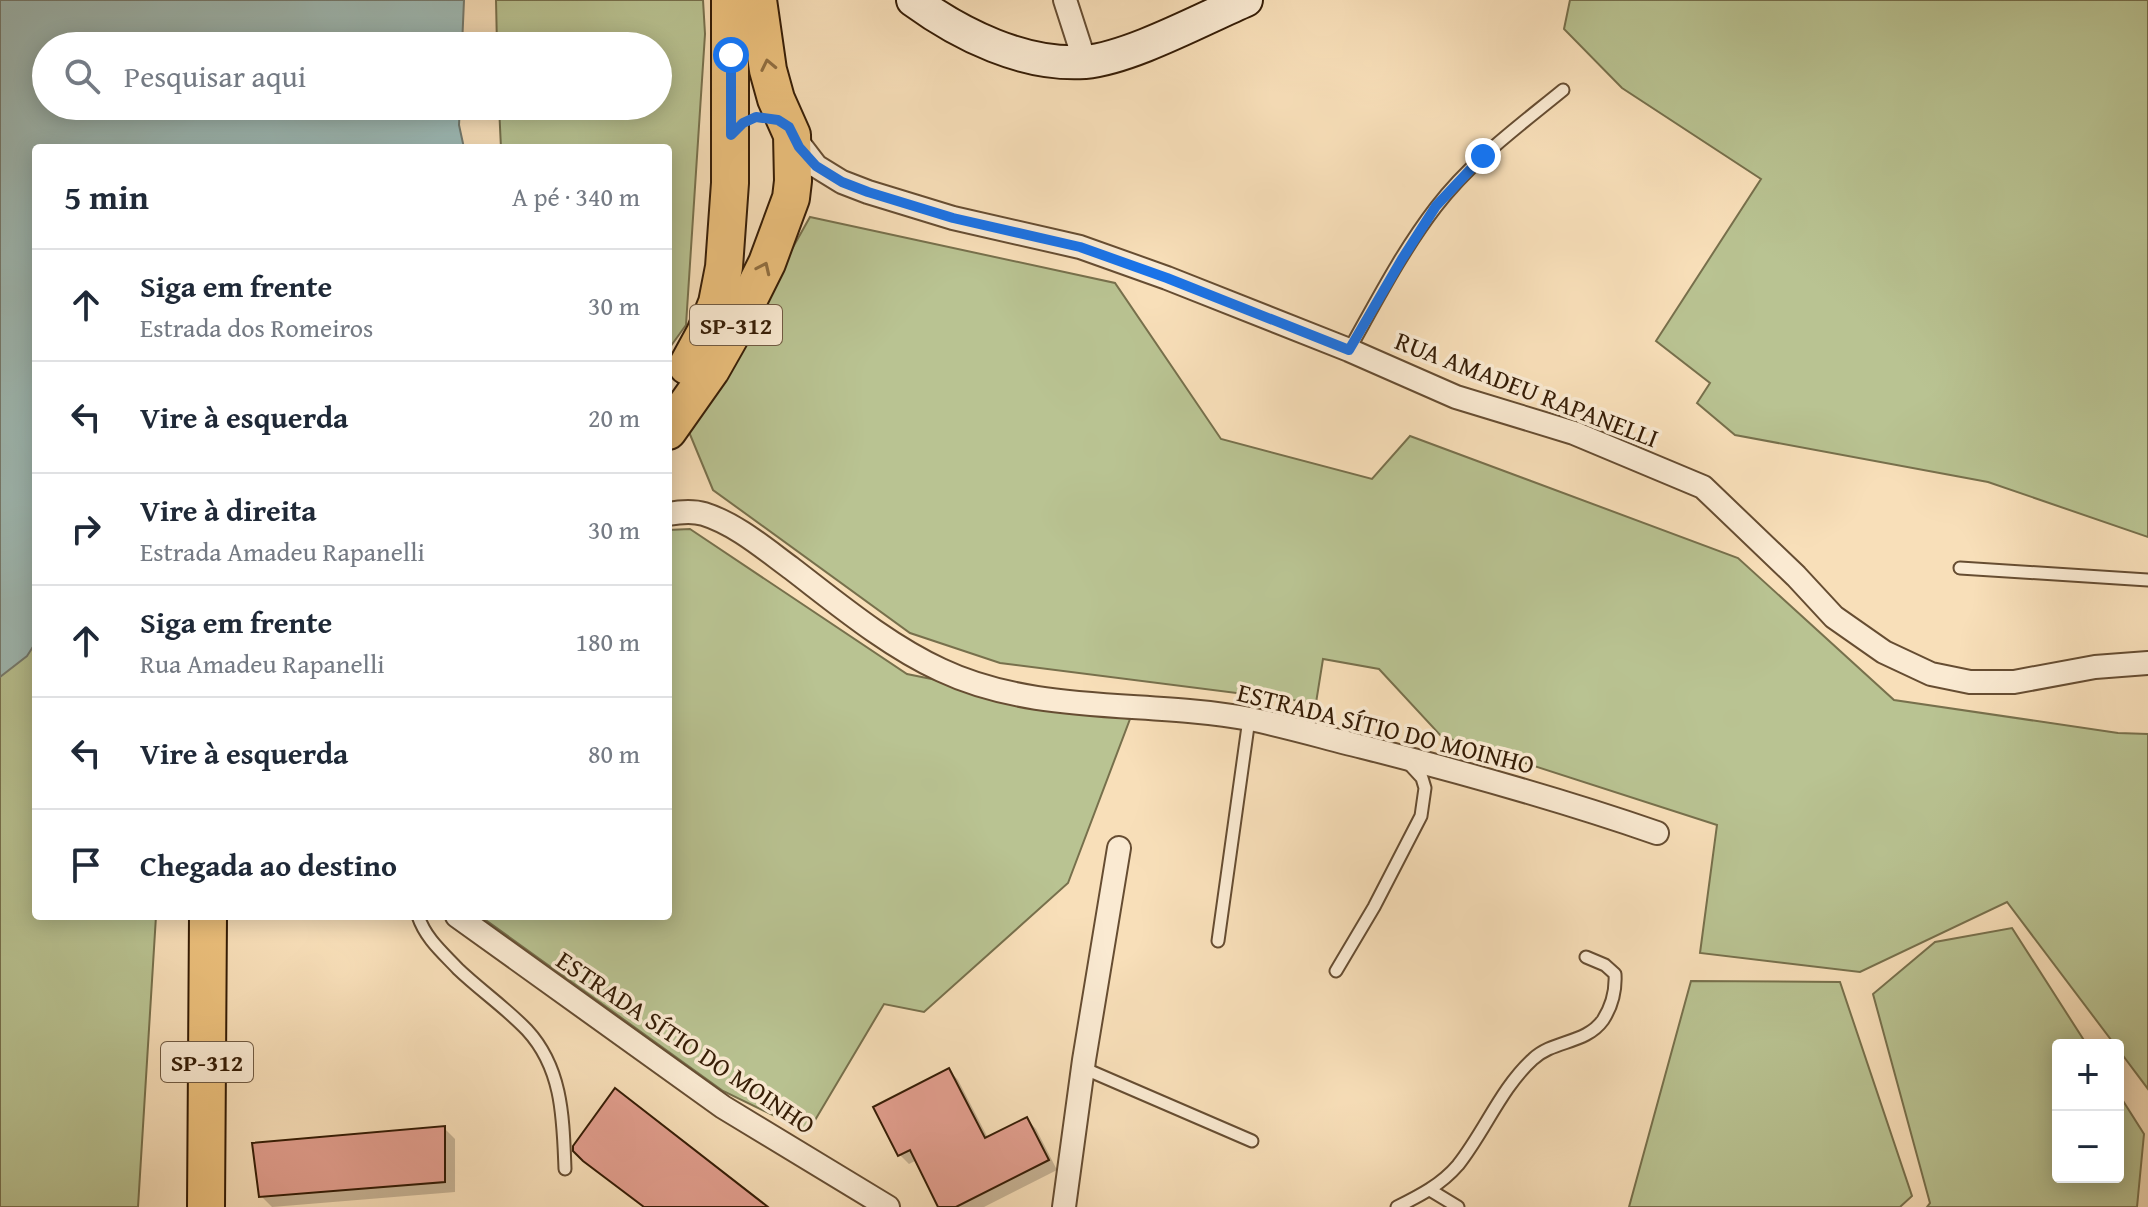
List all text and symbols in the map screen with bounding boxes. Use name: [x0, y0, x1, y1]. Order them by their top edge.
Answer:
search box: [32, 32, 672, 120]
route start: [713, 37, 749, 73]
icon: search: [60, 54, 104, 98]
text: Pesquisar aqui: [124, 54, 306, 98]
one-way arrow: [760, 59, 777, 72]
route end: [1465, 138, 1501, 174]
text: 5 min: [64, 172, 149, 221]
text: A pé · 340 m: [512, 177, 640, 216]
one-way arrow: [754, 262, 770, 276]
text: Siga em frente: [140, 264, 332, 308]
icon: ahead: [64, 283, 108, 327]
text: 30 m: [588, 286, 640, 325]
road number: SP-312: [690, 305, 782, 345]
text: Estrada dos Romeiros: [140, 308, 373, 347]
street label: RUA AMADEU RAPANELLI: [1390, 321, 1664, 457]
icon: left: [64, 395, 108, 439]
text: Vire à esquerda: [140, 395, 348, 439]
text: 20 m: [588, 398, 640, 437]
text: Vire à direita: [140, 488, 317, 532]
icon: right: [64, 507, 108, 551]
text: 30 m: [588, 510, 640, 549]
text: Estrada Amadeu Rapanelli: [140, 532, 425, 571]
text: Siga em frente: [140, 600, 332, 644]
icon: ahead: [64, 619, 108, 663]
text: 180 m: [575, 622, 640, 661]
text: Rua Amadeu Rapanelli: [140, 644, 385, 683]
street label: ESTRADA SÍTIO DO MOINHO: [1233, 672, 1539, 784]
icon: left: [64, 731, 108, 775]
text: Vire à esquerda: [140, 731, 348, 775]
text: 80 m: [588, 734, 640, 773]
icon: arrive: [64, 843, 108, 887]
text: Chegada ao destino: [140, 843, 397, 887]
street label: ESTRADA SÍTIO DO MOINHO: [549, 941, 823, 1143]
map controls: [2052, 1039, 2124, 1183]
button: +: [2052, 1039, 2124, 1111]
road number: SP-312: [161, 1042, 253, 1082]
button: −: [2052, 1111, 2124, 1183]

